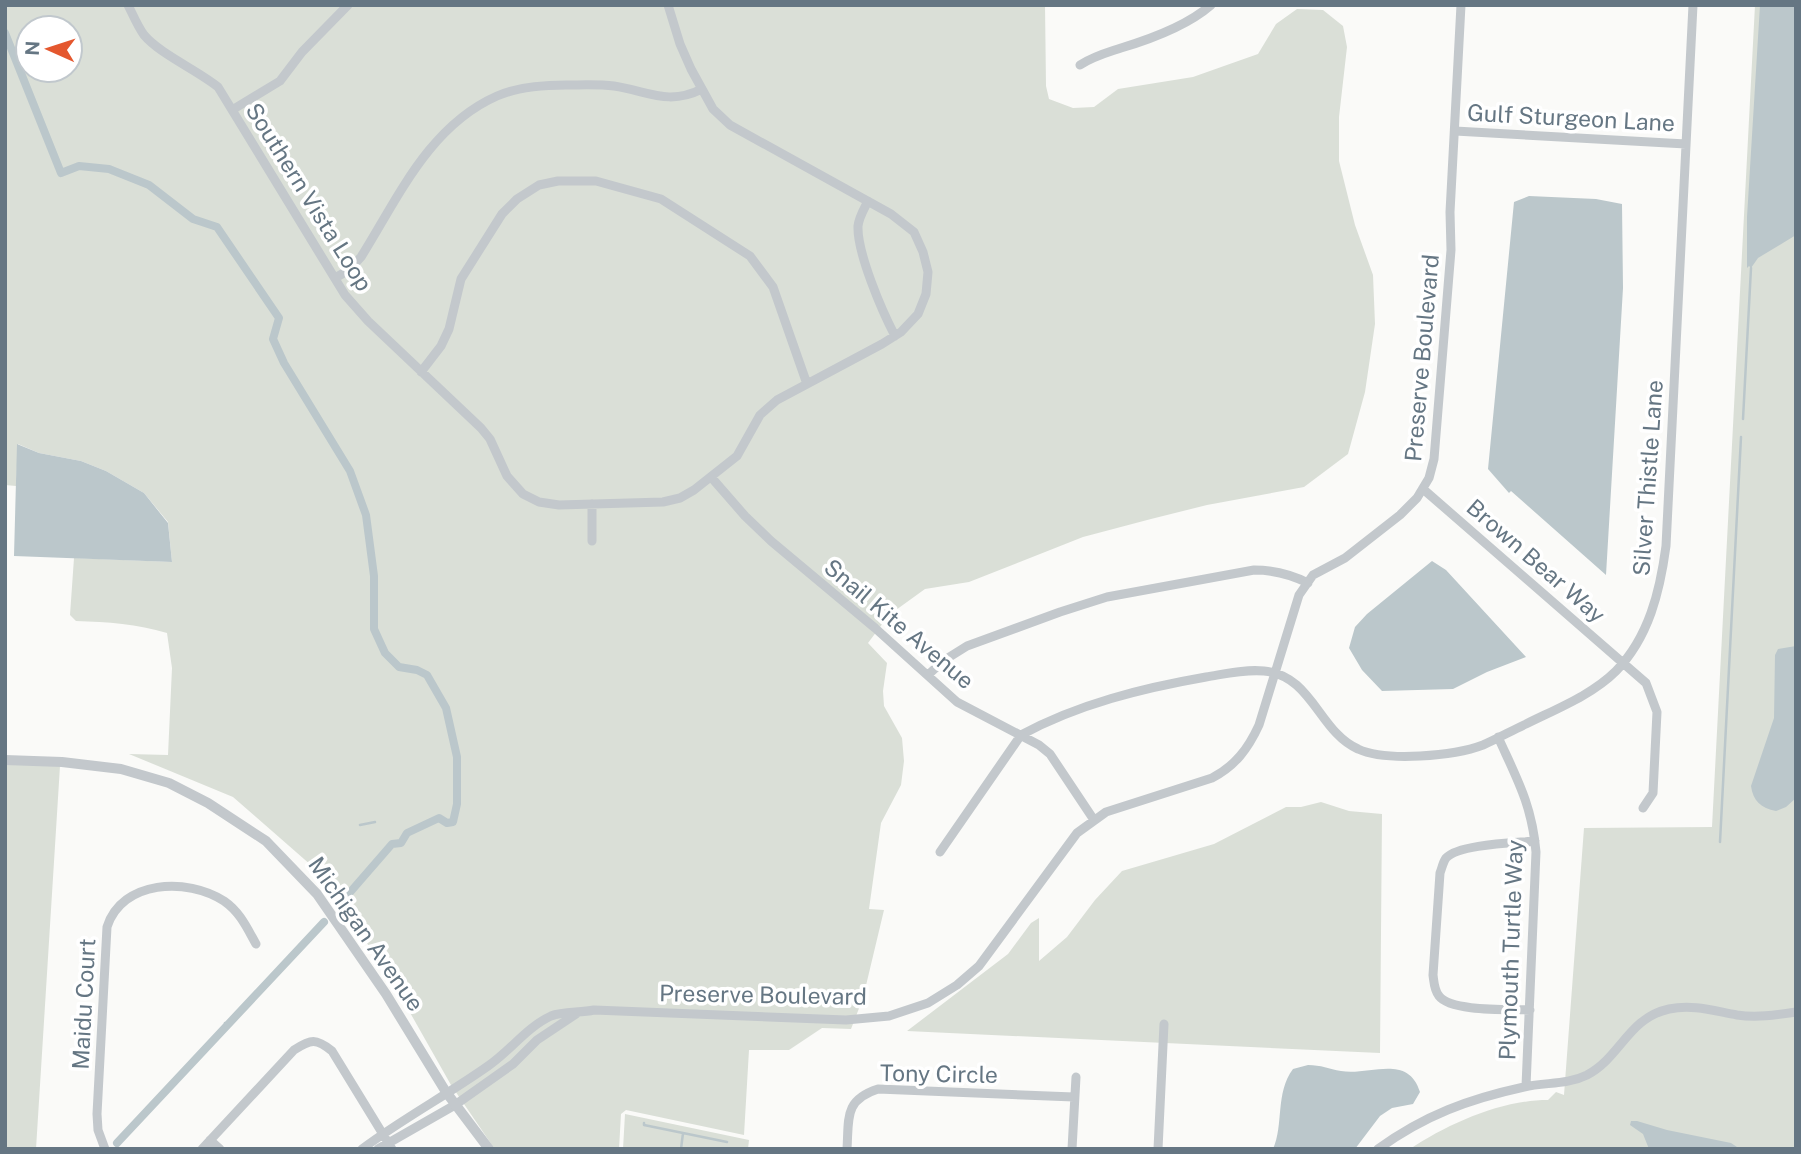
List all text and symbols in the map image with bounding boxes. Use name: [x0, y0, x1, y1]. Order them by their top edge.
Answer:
north arrow: [14, 14, 84, 84]
text: N: [21, 40, 43, 56]
street label: Southern Vista Loop: [241, 98, 378, 296]
street label: Gulf Sturgeon Lane: [1466, 99, 1676, 136]
street label: Preserve Boulevard: [1399, 253, 1444, 463]
street label: Silver Thistle Lane: [1627, 379, 1668, 577]
street label: Brown Bear Way: [1462, 493, 1611, 628]
street label: Snail Kite Avenue: [819, 553, 980, 694]
street label: Plymouth Turtle Way: [1493, 839, 1528, 1061]
street label: Michigan Avenue: [303, 851, 430, 1016]
street label: Maidu Court: [67, 938, 100, 1070]
street label: Preserve Boulevard: [659, 979, 867, 1010]
street label: Tony Circle: [880, 1059, 998, 1088]

